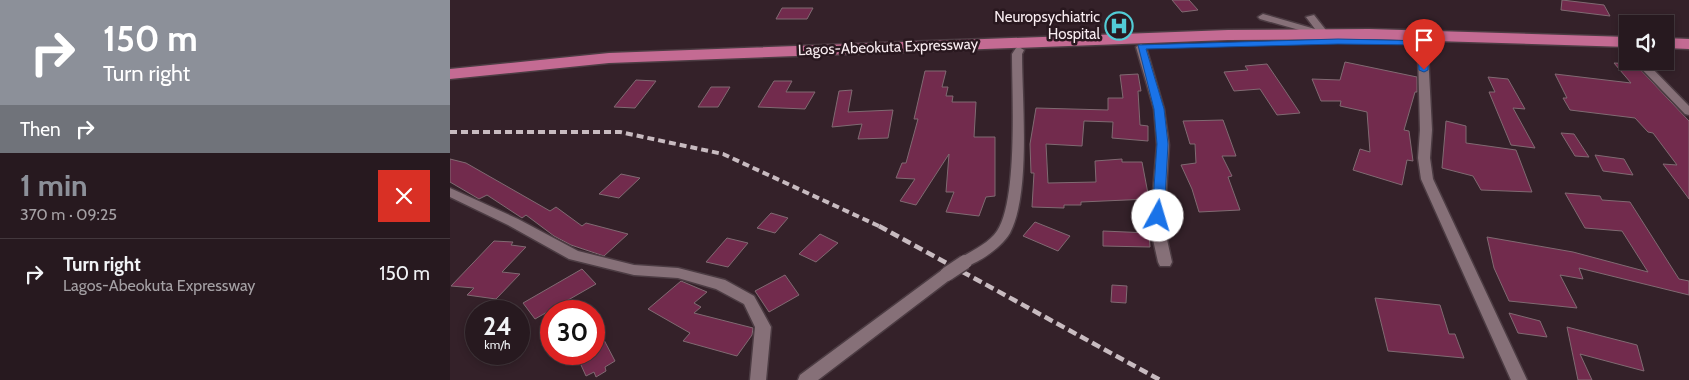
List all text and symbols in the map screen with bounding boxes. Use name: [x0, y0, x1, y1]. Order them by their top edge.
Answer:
place label: Neuropsychiatric Hospital: [994, 8, 1100, 43]
hospital icon: Neuropsychiatric Hospital: [1104, 11, 1134, 41]
map controls: [1619, 15, 1674, 70]
button: sound: [1619, 15, 1674, 70]
text: 150 m: [103, 17, 198, 60]
pin: [1403, 19, 1445, 70]
icon: right: [20, 20, 85, 85]
icon: arrive: [1410, 26, 1438, 54]
street label: Lagos-Abeokuta Expressway: [798, 35, 979, 59]
text: Turn right: [103, 60, 190, 87]
icon: right: [71, 115, 99, 143]
text: Then: [20, 118, 61, 141]
text: 1 min: [20, 167, 88, 204]
button: close: [378, 170, 430, 222]
position arrow: [1131, 189, 1183, 241]
text: 370 m · 09:25: [20, 205, 117, 224]
text: Turn right: [63, 253, 141, 276]
icon: right: [20, 260, 48, 288]
text: 150 m: [379, 262, 430, 285]
text: Lagos-Abeokuta Expressway: [63, 276, 255, 295]
speed limit sign: 30: [540, 300, 605, 365]
text: 24: [483, 311, 512, 341]
text: km/h: [484, 337, 511, 352]

